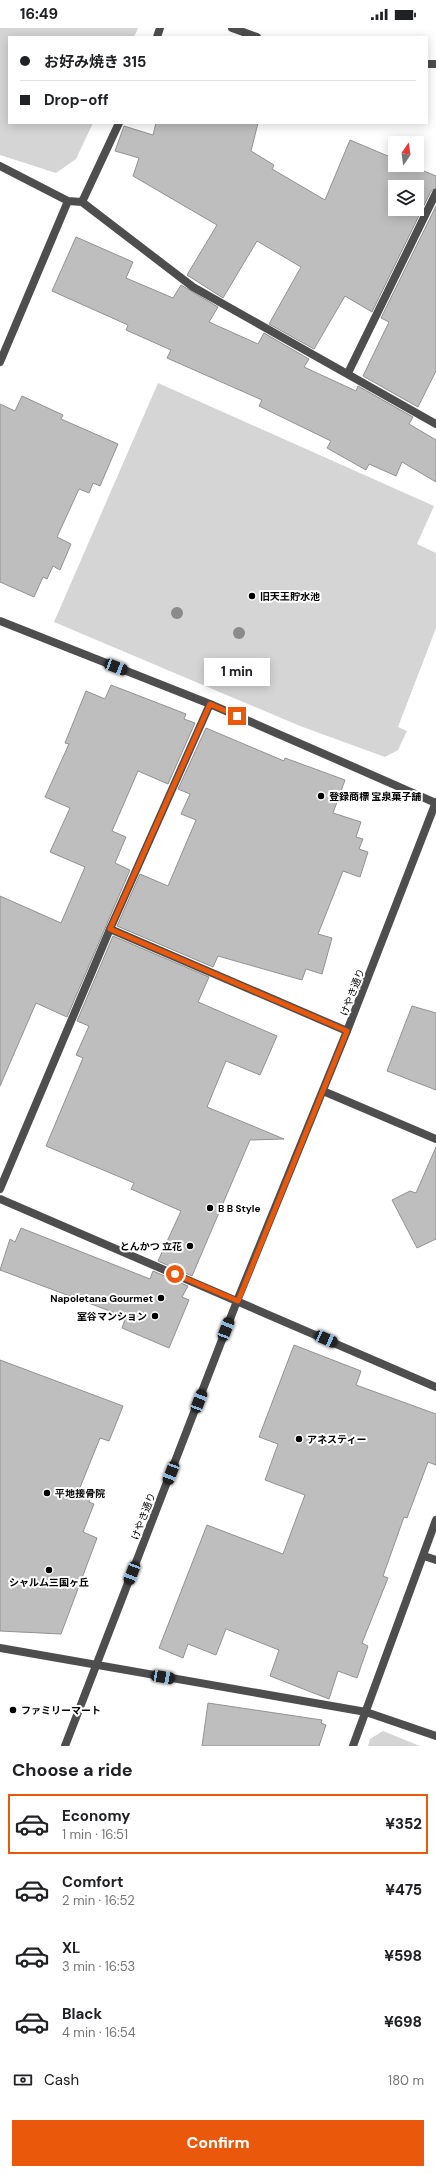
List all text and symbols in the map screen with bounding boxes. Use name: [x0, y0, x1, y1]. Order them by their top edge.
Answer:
text: 16:49: [20, 4, 58, 24]
text: お好み焼き 315: [44, 52, 146, 72]
text: Drop-off: [44, 90, 109, 110]
north arrow: [388, 136, 424, 172]
map controls: [388, 136, 424, 216]
button: layers: [388, 180, 424, 216]
place label: 旧天王貯水池: [260, 590, 320, 603]
marker: 旧天王貯水池: [247, 591, 257, 601]
car: [103, 657, 129, 677]
callout: 1 min: [204, 658, 270, 686]
text: 1 min: [221, 663, 253, 680]
route end: [228, 707, 246, 725]
place label: 登録商標 宝泉菓子舗: [329, 790, 421, 803]
marker: 登録商標 宝泉菓子舗: [316, 791, 326, 801]
street label: けやき通り: [337, 967, 367, 1018]
place label: B B Style: [218, 1202, 261, 1215]
marker: B B Style: [205, 1203, 215, 1213]
place label: とんかつ 立花: [120, 1240, 182, 1253]
marker: とんかつ 立花: [185, 1241, 195, 1251]
route start: [166, 1265, 184, 1283]
place label: Napoletana Gourmet: [50, 1292, 153, 1305]
marker: Napoletana Gourmet: [156, 1293, 166, 1303]
place label: 室谷マンション: [77, 1310, 147, 1323]
marker: 室谷マンション: [150, 1311, 160, 1321]
car: [216, 1316, 236, 1342]
car: [313, 1329, 339, 1349]
car: [189, 1388, 209, 1414]
place label: アネスティー: [307, 1433, 366, 1446]
marker: アネスティー: [294, 1434, 304, 1444]
car: [161, 1460, 181, 1486]
place label: 平地接骨院: [55, 1487, 105, 1500]
marker: 平地接骨院: [42, 1488, 52, 1498]
street label: けやき通り: [128, 1491, 158, 1542]
car: [122, 1560, 142, 1586]
marker: シャルム三国ヶ丘: [44, 1565, 54, 1575]
place label: シャルム三国ヶ丘: [9, 1576, 89, 1589]
car: [150, 1669, 176, 1685]
place label: ファミリーマート: [21, 1704, 101, 1717]
marker: ファミリーマート: [8, 1705, 18, 1715]
text: Choose a ride: [12, 1758, 133, 1782]
icon: car: [14, 1806, 50, 1842]
text: Economy: [62, 1806, 130, 1826]
text: ¥352: [385, 1814, 422, 1834]
text: 1 min · 16:51: [62, 1826, 128, 1843]
icon: car: [14, 1872, 50, 1908]
text: Comfort: [62, 1872, 123, 1892]
text: ¥475: [385, 1880, 422, 1900]
text: 2 min · 16:52: [62, 1892, 135, 1909]
icon: car: [14, 1938, 50, 1974]
text: XL: [62, 1938, 80, 1958]
text: ¥598: [384, 1946, 422, 1966]
text: 3 min · 16:53: [62, 1958, 135, 1975]
icon: car: [14, 2004, 50, 2040]
text: Black: [62, 2004, 102, 2024]
text: ¥698: [384, 2012, 422, 2032]
text: 4 min · 16:54: [62, 2024, 136, 2041]
icon: cash: [12, 2069, 34, 2091]
text: Cash: [44, 2070, 79, 2090]
text: 180 m: [388, 2072, 424, 2089]
button: Confirm: [12, 2120, 424, 2166]

